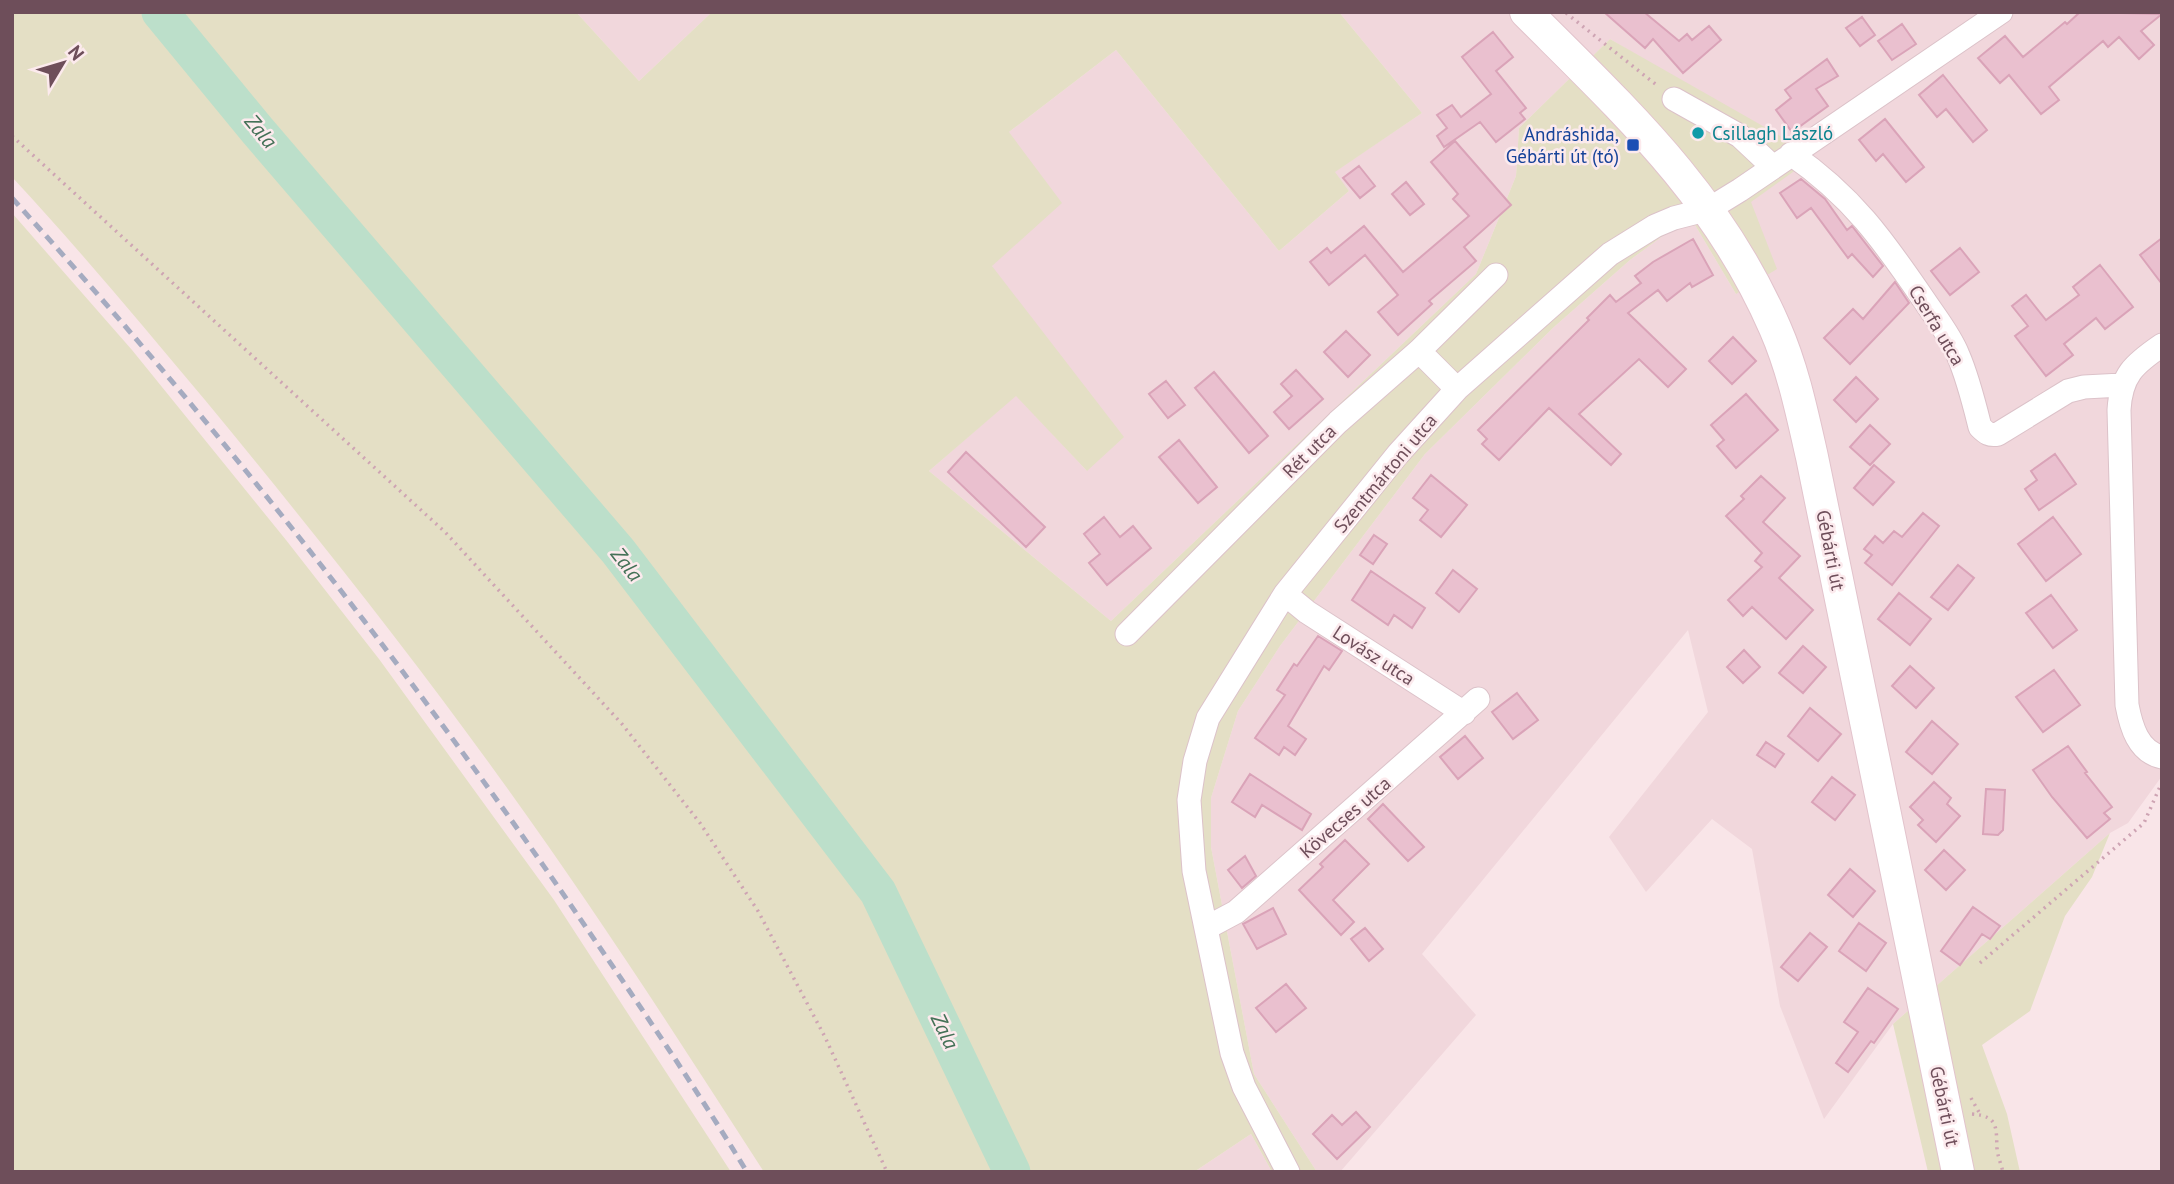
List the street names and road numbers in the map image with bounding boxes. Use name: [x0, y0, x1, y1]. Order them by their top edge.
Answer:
street label: Cserfa utca: [1904, 280, 1970, 370]
street label: Szentmártoni utca: [1328, 409, 1442, 537]
street label: Rét utca: [1277, 419, 1341, 483]
street label: Gébárti út: [1811, 508, 1851, 593]
street label: Lovász utca: [1329, 620, 1419, 690]
street label: Kövecses utca: [1295, 771, 1395, 863]
street label: Gébárti út: [1925, 1064, 1965, 1149]

